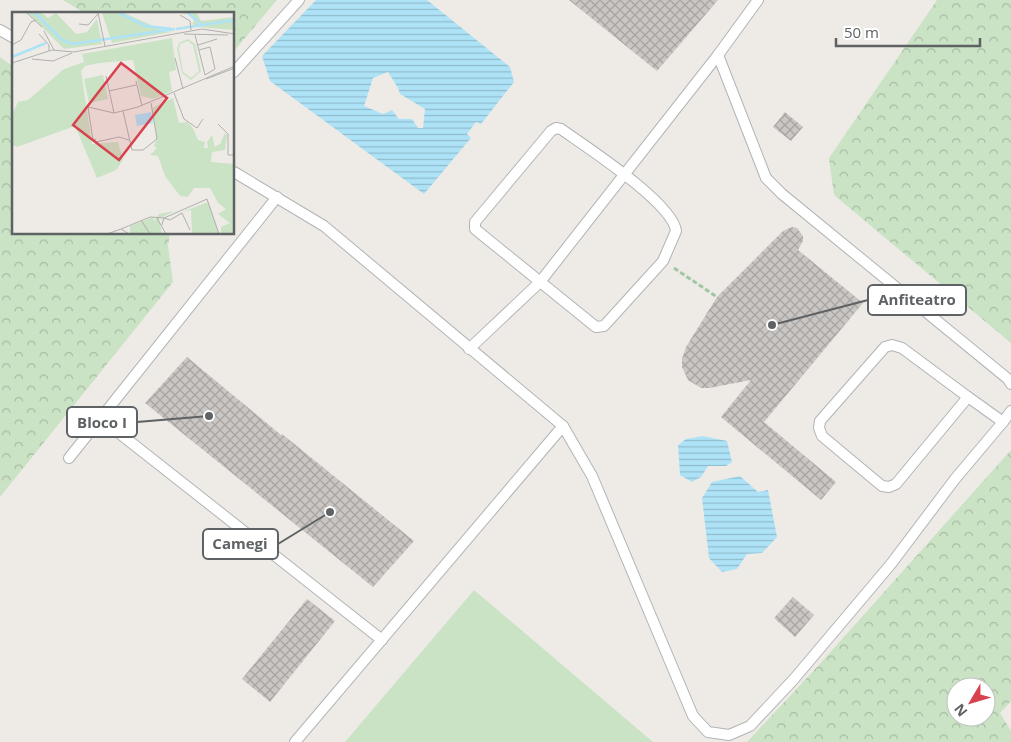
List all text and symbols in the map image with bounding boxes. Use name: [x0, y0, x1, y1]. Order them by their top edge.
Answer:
inset map: [12, 12, 235, 235]
scale bar: [836, 15, 980, 47]
text: 50 m: [844, 22, 879, 42]
callout: Anfiteatro: [868, 285, 966, 315]
text: Anfiteatro: [878, 289, 956, 309]
callout: Bloco I: [67, 407, 137, 437]
text: Bloco I: [77, 412, 127, 432]
callout: Camegi: [203, 529, 278, 559]
text: Camegi: [212, 533, 268, 553]
north arrow: [946, 677, 996, 727]
text: N: [949, 700, 971, 721]

